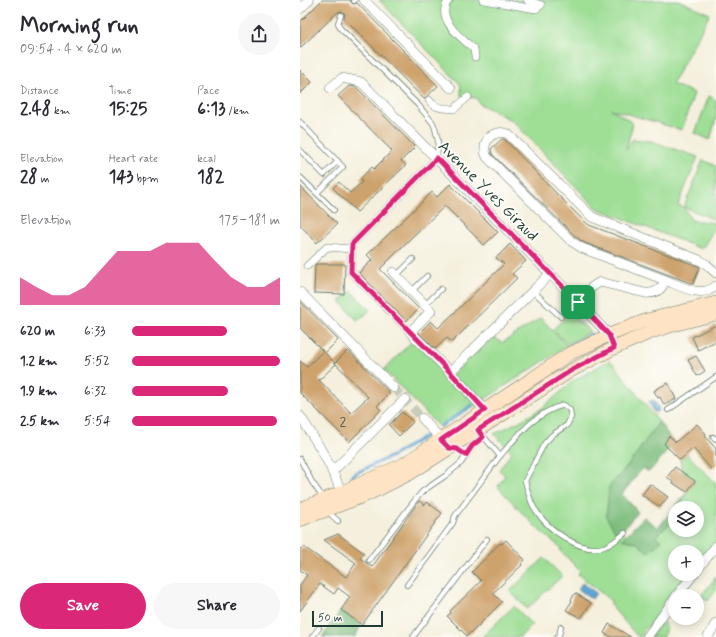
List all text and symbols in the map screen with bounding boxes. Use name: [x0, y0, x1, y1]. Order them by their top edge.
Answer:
text: Morning run: [20, 12, 139, 40]
button: share: [238, 13, 280, 55]
text: 09:54 · 4 × 620 m: [20, 41, 122, 58]
text: Distance: [20, 84, 59, 98]
text: Time: [109, 84, 132, 98]
text: Pace: [197, 84, 219, 98]
text: 2.48: [20, 98, 51, 120]
text: 15:25: [109, 98, 147, 120]
text: 6:13: [197, 98, 225, 120]
text: km: [51, 104, 70, 118]
text: /km: [225, 104, 249, 118]
street label: Avenue Yves Giraud: [433, 136, 543, 246]
text: Elevation: [20, 152, 63, 166]
text: Heart rate: [109, 152, 158, 166]
text: kcal: [197, 152, 216, 166]
text: 28: [20, 166, 38, 188]
text: 143: [109, 166, 134, 188]
text: 182: [197, 166, 224, 188]
text: m: [38, 172, 49, 186]
text: bpm: [134, 172, 159, 186]
text: Elevation: [20, 212, 71, 229]
text: 175–181 m: [219, 212, 280, 229]
pin: [561, 285, 595, 319]
icon: arrive: [567, 291, 589, 313]
text: 620 m: [20, 323, 55, 340]
text: 6:33: [84, 323, 106, 340]
text: 1.2 km: [20, 353, 57, 370]
text: 5:52: [84, 353, 110, 370]
text: 1.9 km: [20, 383, 57, 400]
text: 6:32: [84, 383, 107, 400]
text: 2.5 km: [20, 413, 59, 430]
text: 5:54: [84, 413, 111, 430]
house number: 2: [340, 413, 347, 431]
map controls: [668, 501, 704, 625]
button: layers: [668, 501, 704, 537]
button: +: [668, 545, 704, 581]
button: Save: [20, 583, 146, 629]
button: Share: [154, 583, 280, 629]
button: −: [668, 589, 704, 625]
scale bar: [312, 609, 383, 628]
text: 50 m: [318, 611, 343, 625]

